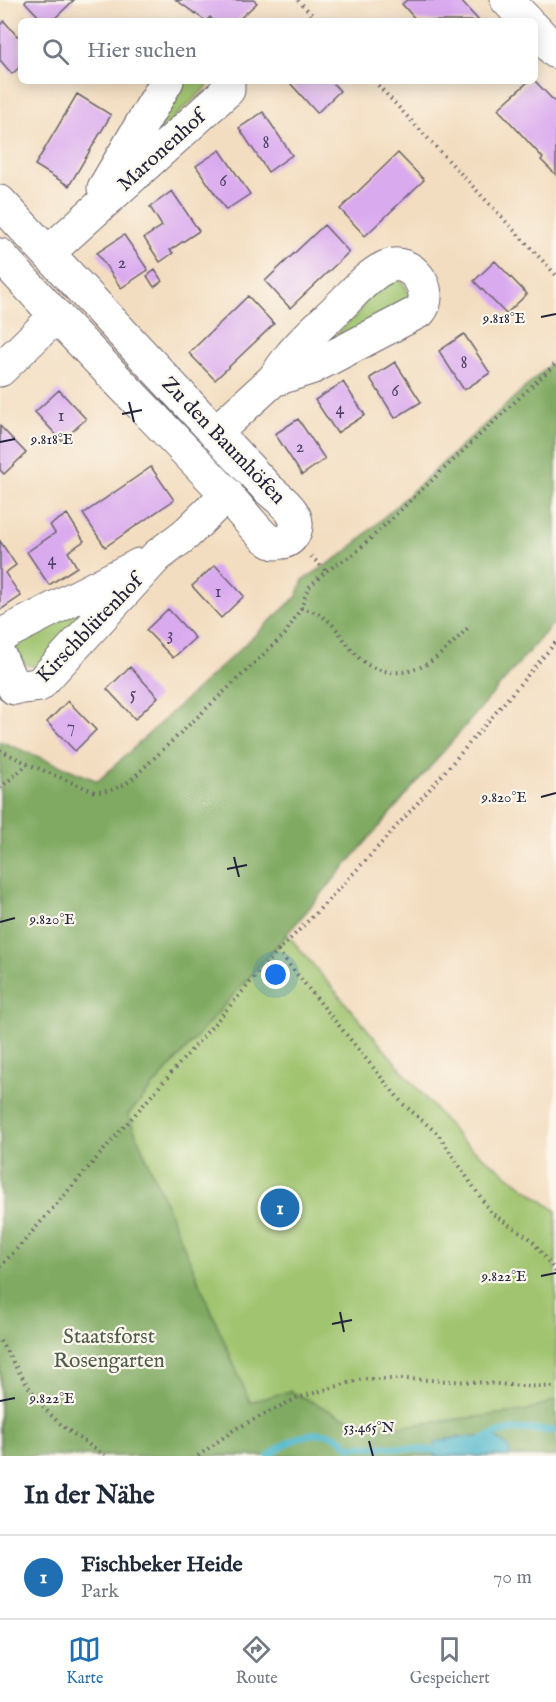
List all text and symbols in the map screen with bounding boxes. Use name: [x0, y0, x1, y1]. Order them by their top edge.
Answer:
search box: [18, 18, 538, 84]
icon: search: [39, 35, 72, 68]
text: Hier suchen: [87, 37, 197, 65]
street label: Maronenhof: [112, 102, 214, 198]
house number: 8: [262, 132, 270, 155]
house number: 6: [219, 170, 227, 193]
house number: 2: [118, 252, 126, 275]
text: 9.818°E: [482, 309, 525, 328]
house number: 8: [460, 352, 468, 375]
street label: Zu den Baumhöfen: [155, 371, 291, 511]
house number: 6: [391, 380, 399, 403]
house number: 4: [336, 398, 345, 421]
house number: 1: [58, 405, 64, 428]
text: 9.818°E: [30, 430, 73, 449]
house number: 2: [296, 436, 304, 459]
house number: 4: [48, 549, 57, 572]
street label: Kirschblütenhof: [31, 566, 151, 689]
house number: 1: [215, 581, 221, 604]
house number: 3: [167, 624, 173, 647]
house number: 5: [130, 683, 137, 706]
house number: 7: [67, 716, 75, 739]
text: 9.820°E: [480, 788, 527, 807]
text: 9.820°E: [28, 910, 75, 929]
your location: [261, 960, 290, 989]
pin: 1: [260, 1186, 300, 1230]
text: 9.822°E: [481, 1267, 526, 1286]
park label: Staatsforst Rosengarten: [53, 1324, 165, 1375]
text: 9.822°E: [29, 1389, 74, 1408]
text: 53.465°N: [343, 1418, 395, 1437]
text: In der Nähe: [24, 1479, 155, 1512]
text: Fischbeker Heide: [81, 1551, 243, 1579]
text: 1: [40, 1565, 47, 1590]
text: 70 m: [493, 1565, 532, 1590]
text: Park: [81, 1579, 119, 1604]
tab: Karte: [66, 1633, 103, 1689]
tab: Route: [236, 1633, 278, 1689]
tab: Gespeichert: [410, 1633, 490, 1689]

